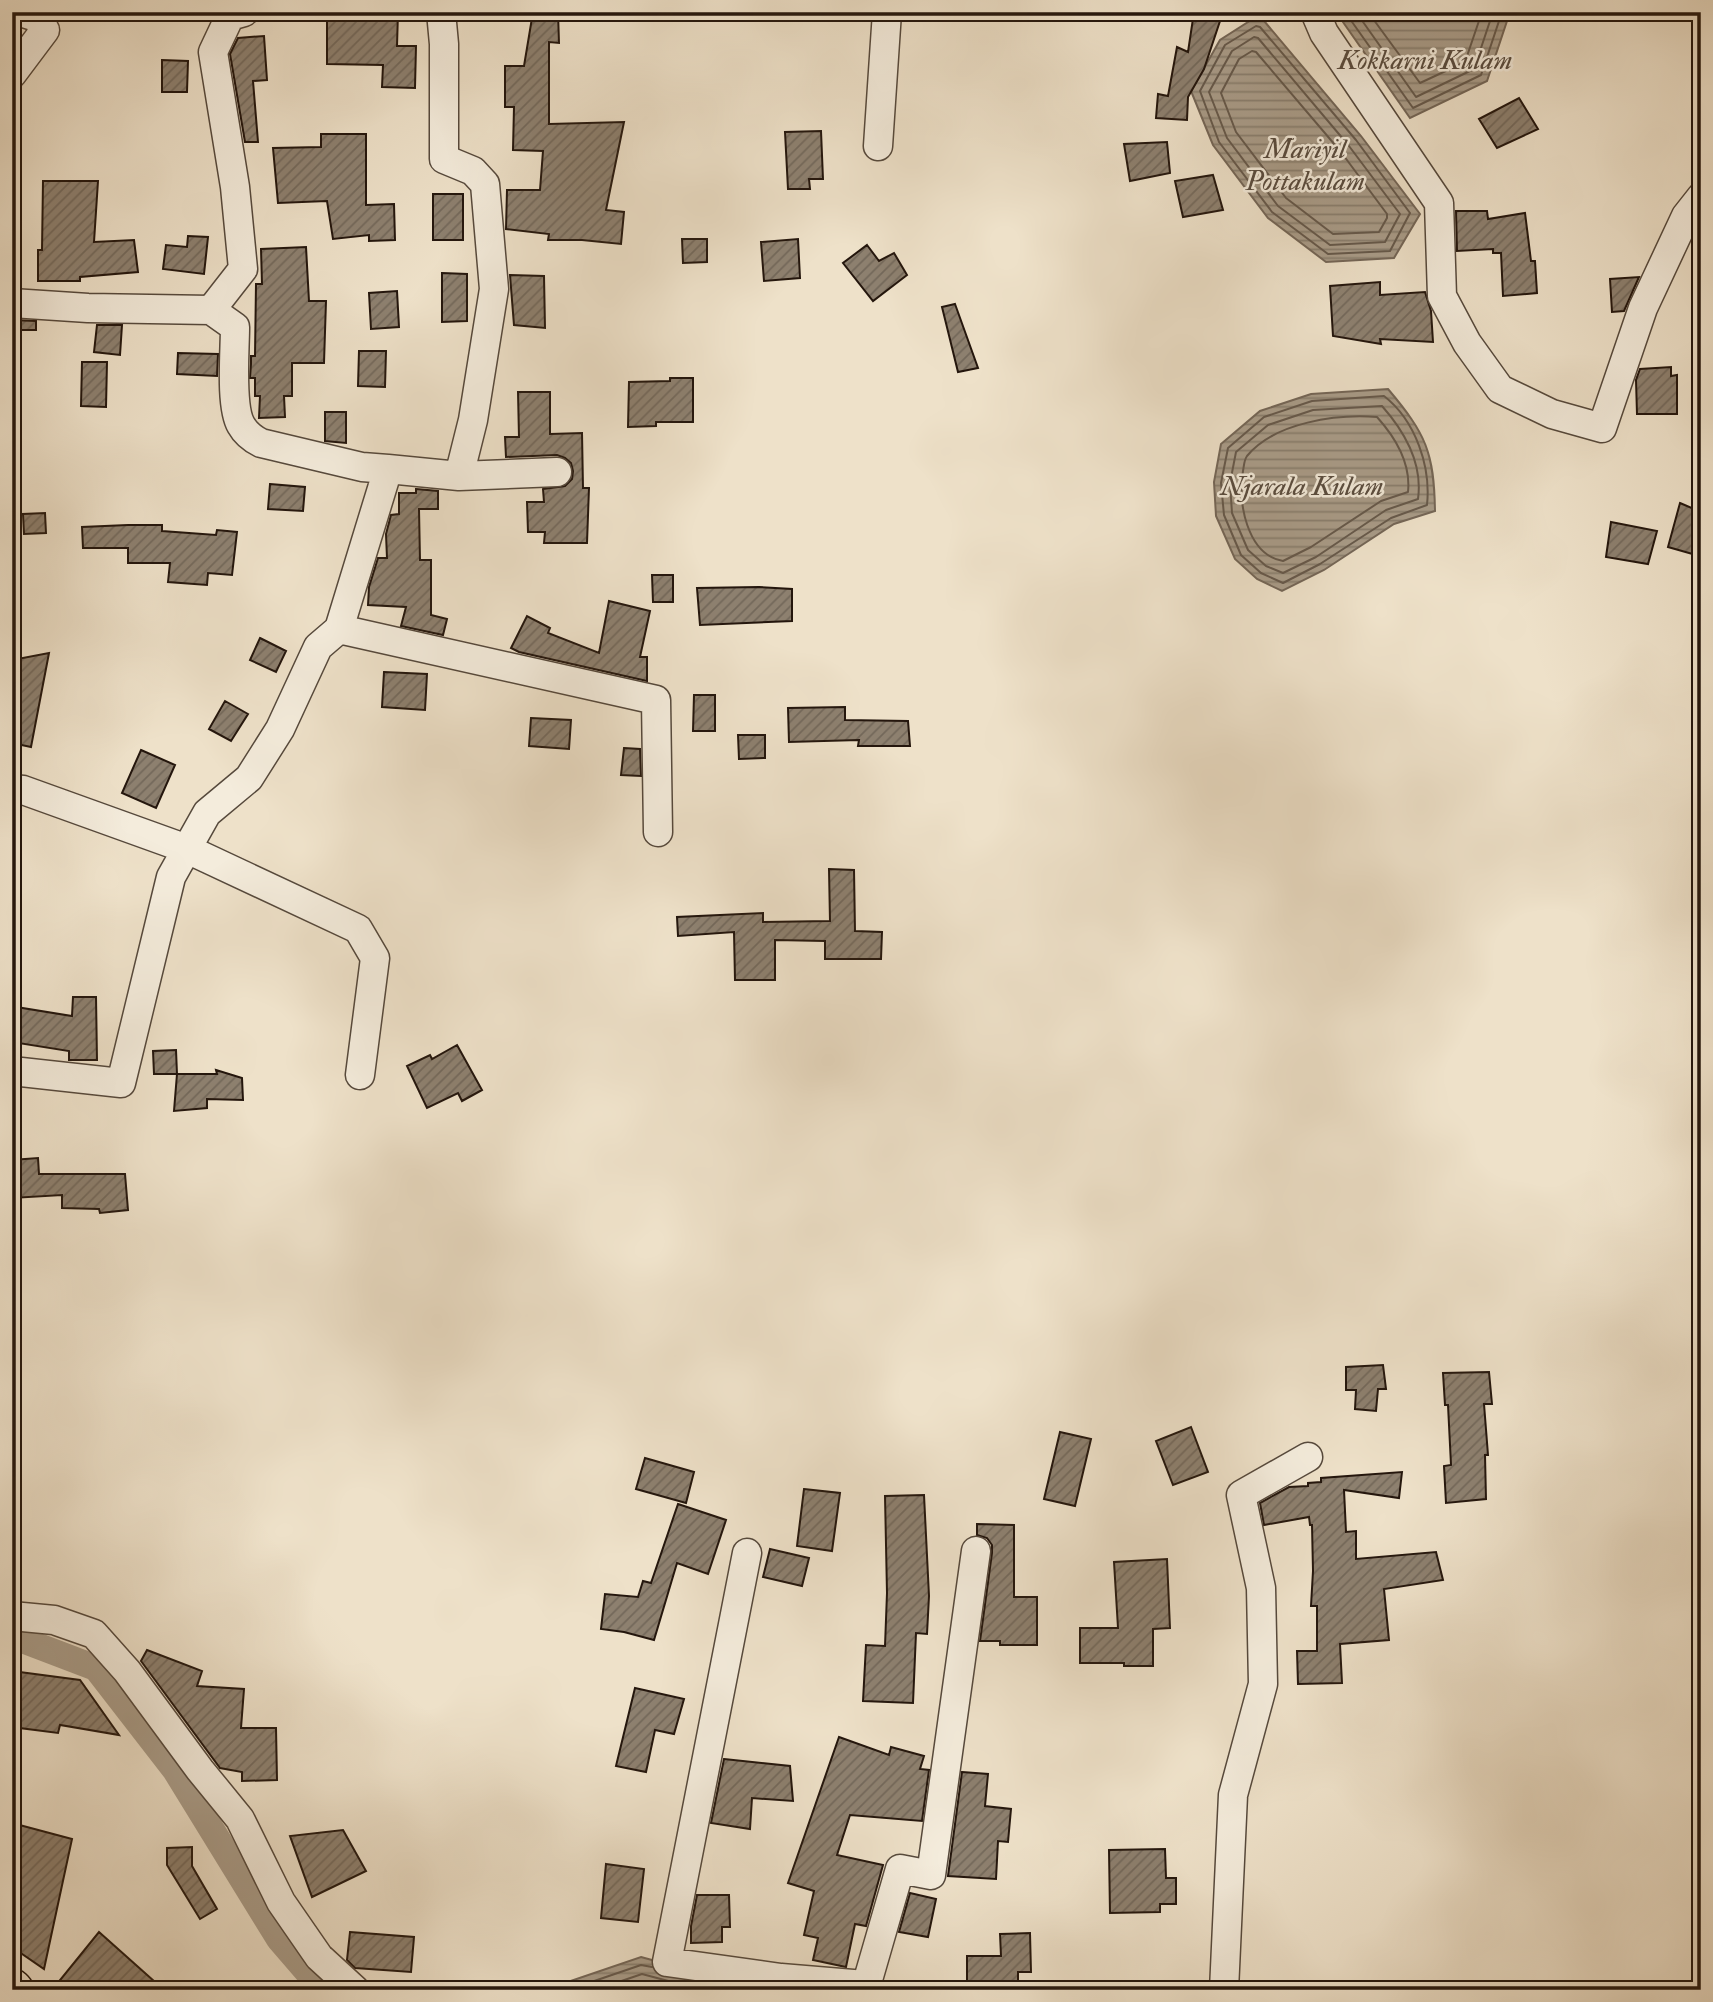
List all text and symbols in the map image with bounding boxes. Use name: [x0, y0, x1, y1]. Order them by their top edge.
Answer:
water label: Kokkarni Kulam: [1336, 43, 1512, 78]
water label: Mariyil Pottakulam: [1244, 132, 1365, 199]
water label: Njarala Kulam: [1219, 469, 1383, 504]

